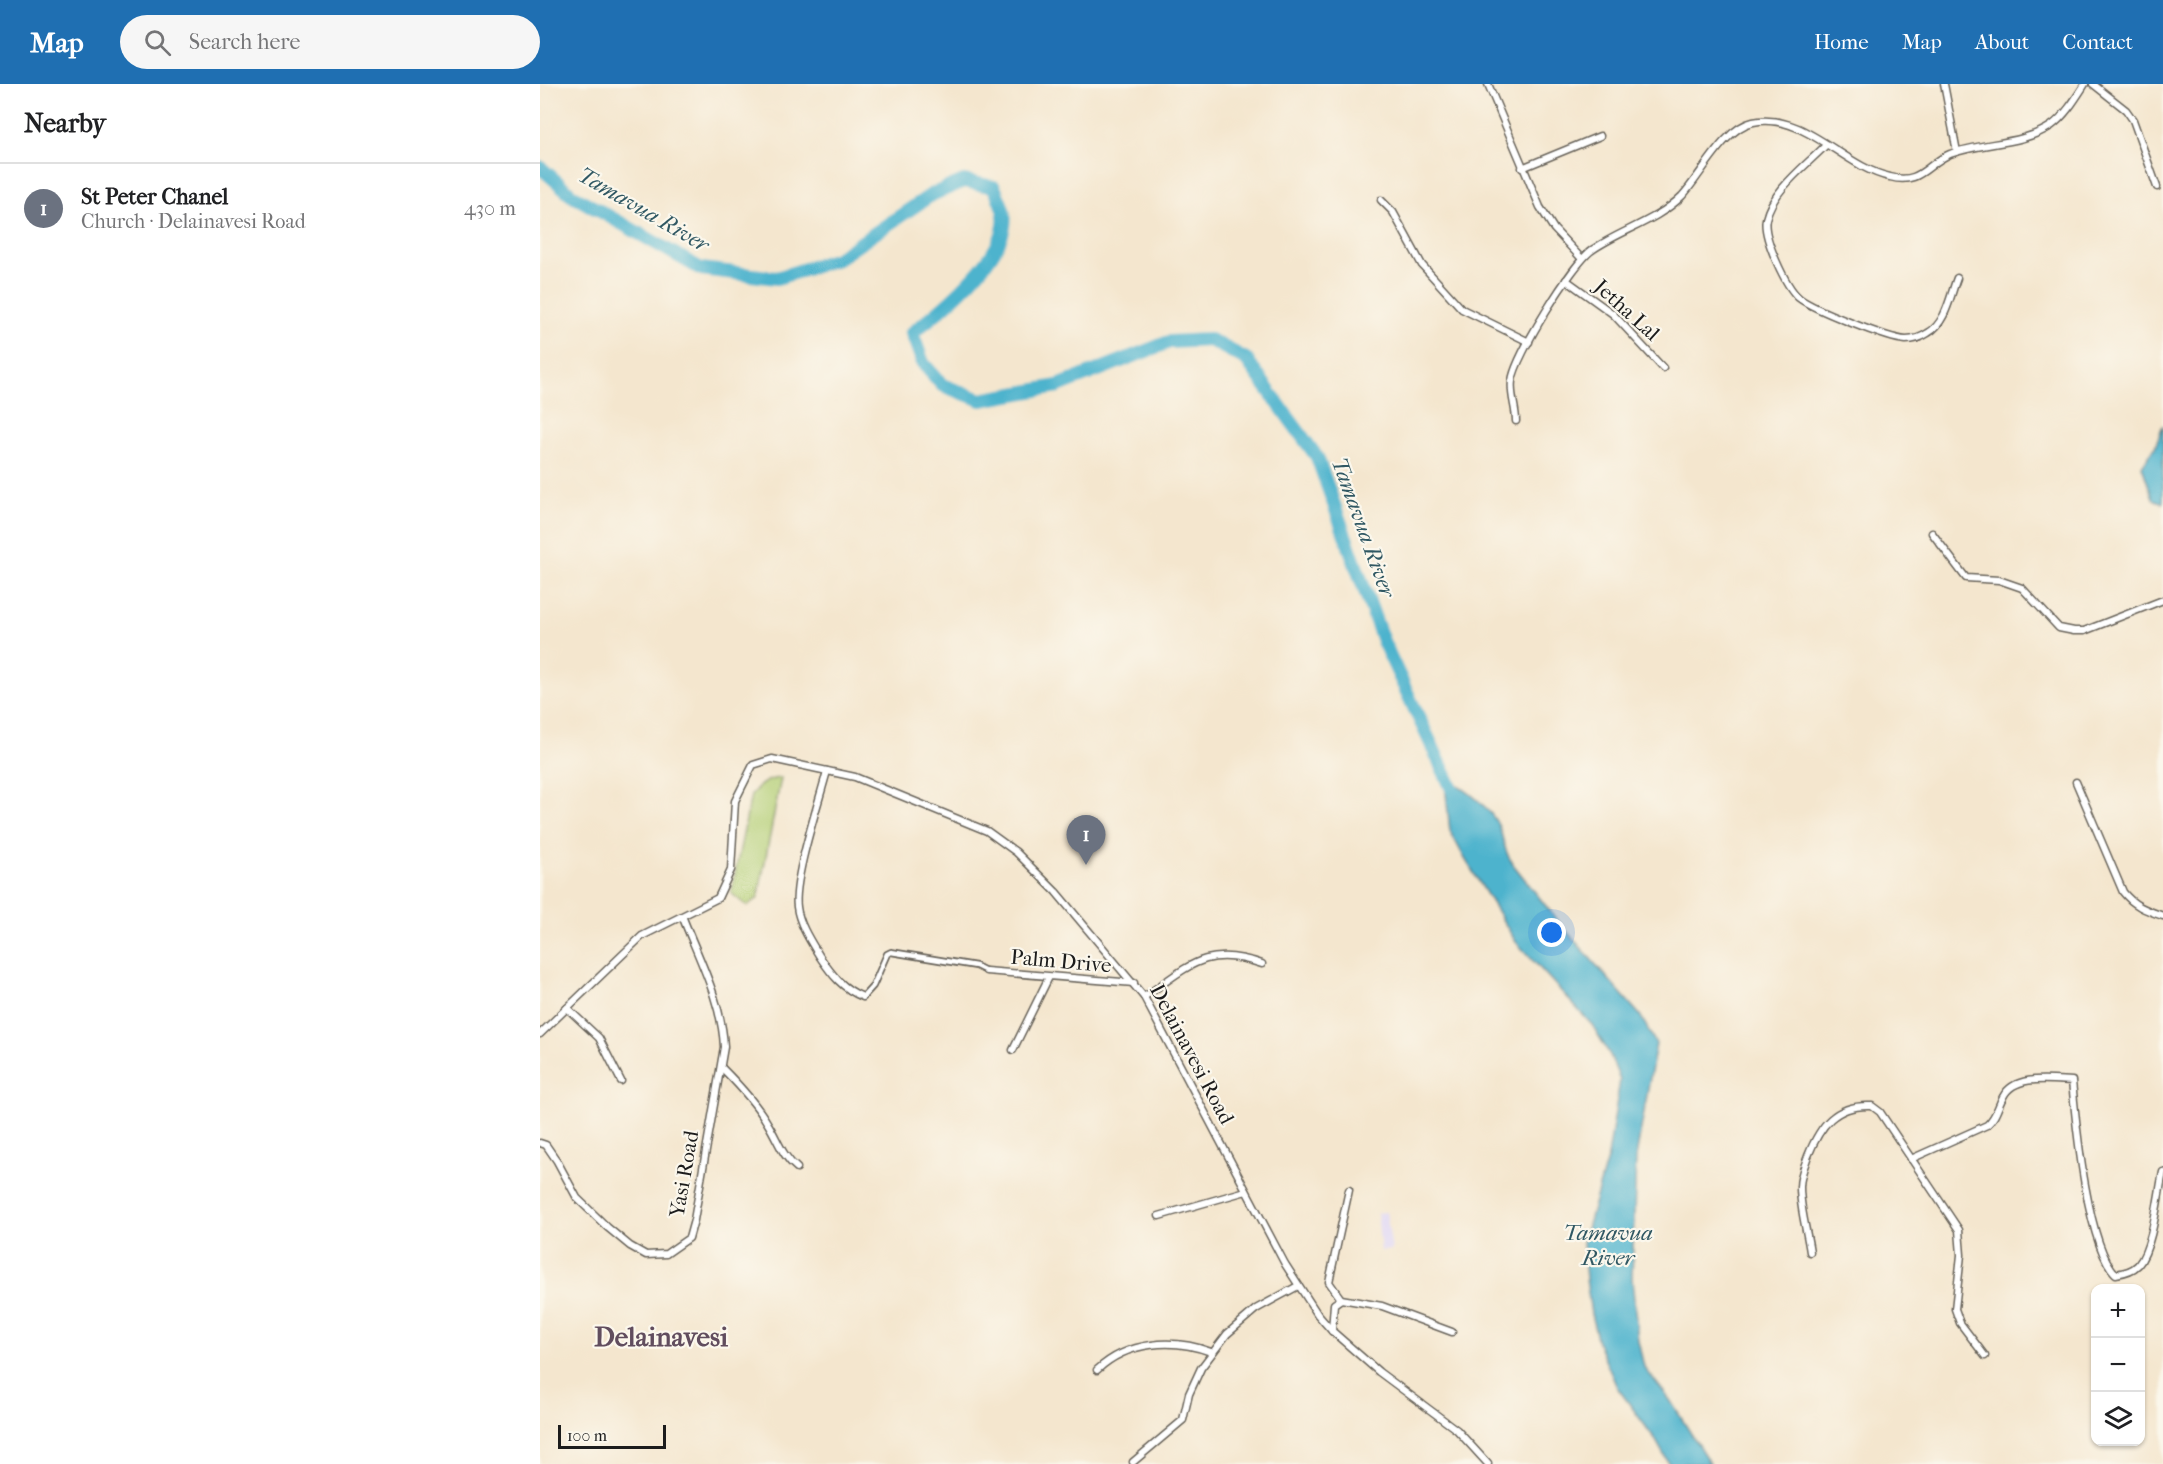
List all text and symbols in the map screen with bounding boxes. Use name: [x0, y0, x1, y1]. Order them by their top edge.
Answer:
search box: [120, 15, 540, 69]
text: Map: [30, 26, 84, 59]
icon: search: [141, 26, 174, 59]
text: Search here: [189, 29, 300, 55]
text: Home: [1814, 30, 1869, 54]
text: Map: [1902, 30, 1942, 54]
text: About: [1975, 30, 2029, 54]
text: Contact: [2062, 30, 2133, 54]
text: Nearby: [24, 108, 106, 139]
water label: Tamavua River: [573, 162, 716, 259]
text: St Peter Chanel: [81, 184, 228, 210]
text: 1: [40, 197, 47, 220]
text: 430 m: [464, 197, 516, 220]
text: Church · Delainavesi Road: [81, 210, 306, 233]
street label: Jetha Lal: [1588, 273, 1665, 346]
water label: Tamavua River: [1326, 454, 1401, 603]
pin: 1: [1066, 816, 1106, 865]
your location: [1537, 918, 1566, 947]
street label: Palm Drive: [1010, 945, 1112, 977]
street label: Delainavesi Road: [1145, 980, 1239, 1129]
street label: Yasi Road: [664, 1128, 704, 1220]
water label: Tamavua River: [1563, 1220, 1653, 1271]
map controls: [2091, 1284, 2145, 1446]
button: +: [2091, 1284, 2145, 1338]
district label: Delainavesi: [594, 1321, 729, 1353]
button: −: [2091, 1338, 2145, 1392]
button: layers: [2091, 1392, 2145, 1446]
scale bar: [558, 1422, 666, 1450]
text: 100 m: [567, 1426, 607, 1445]

